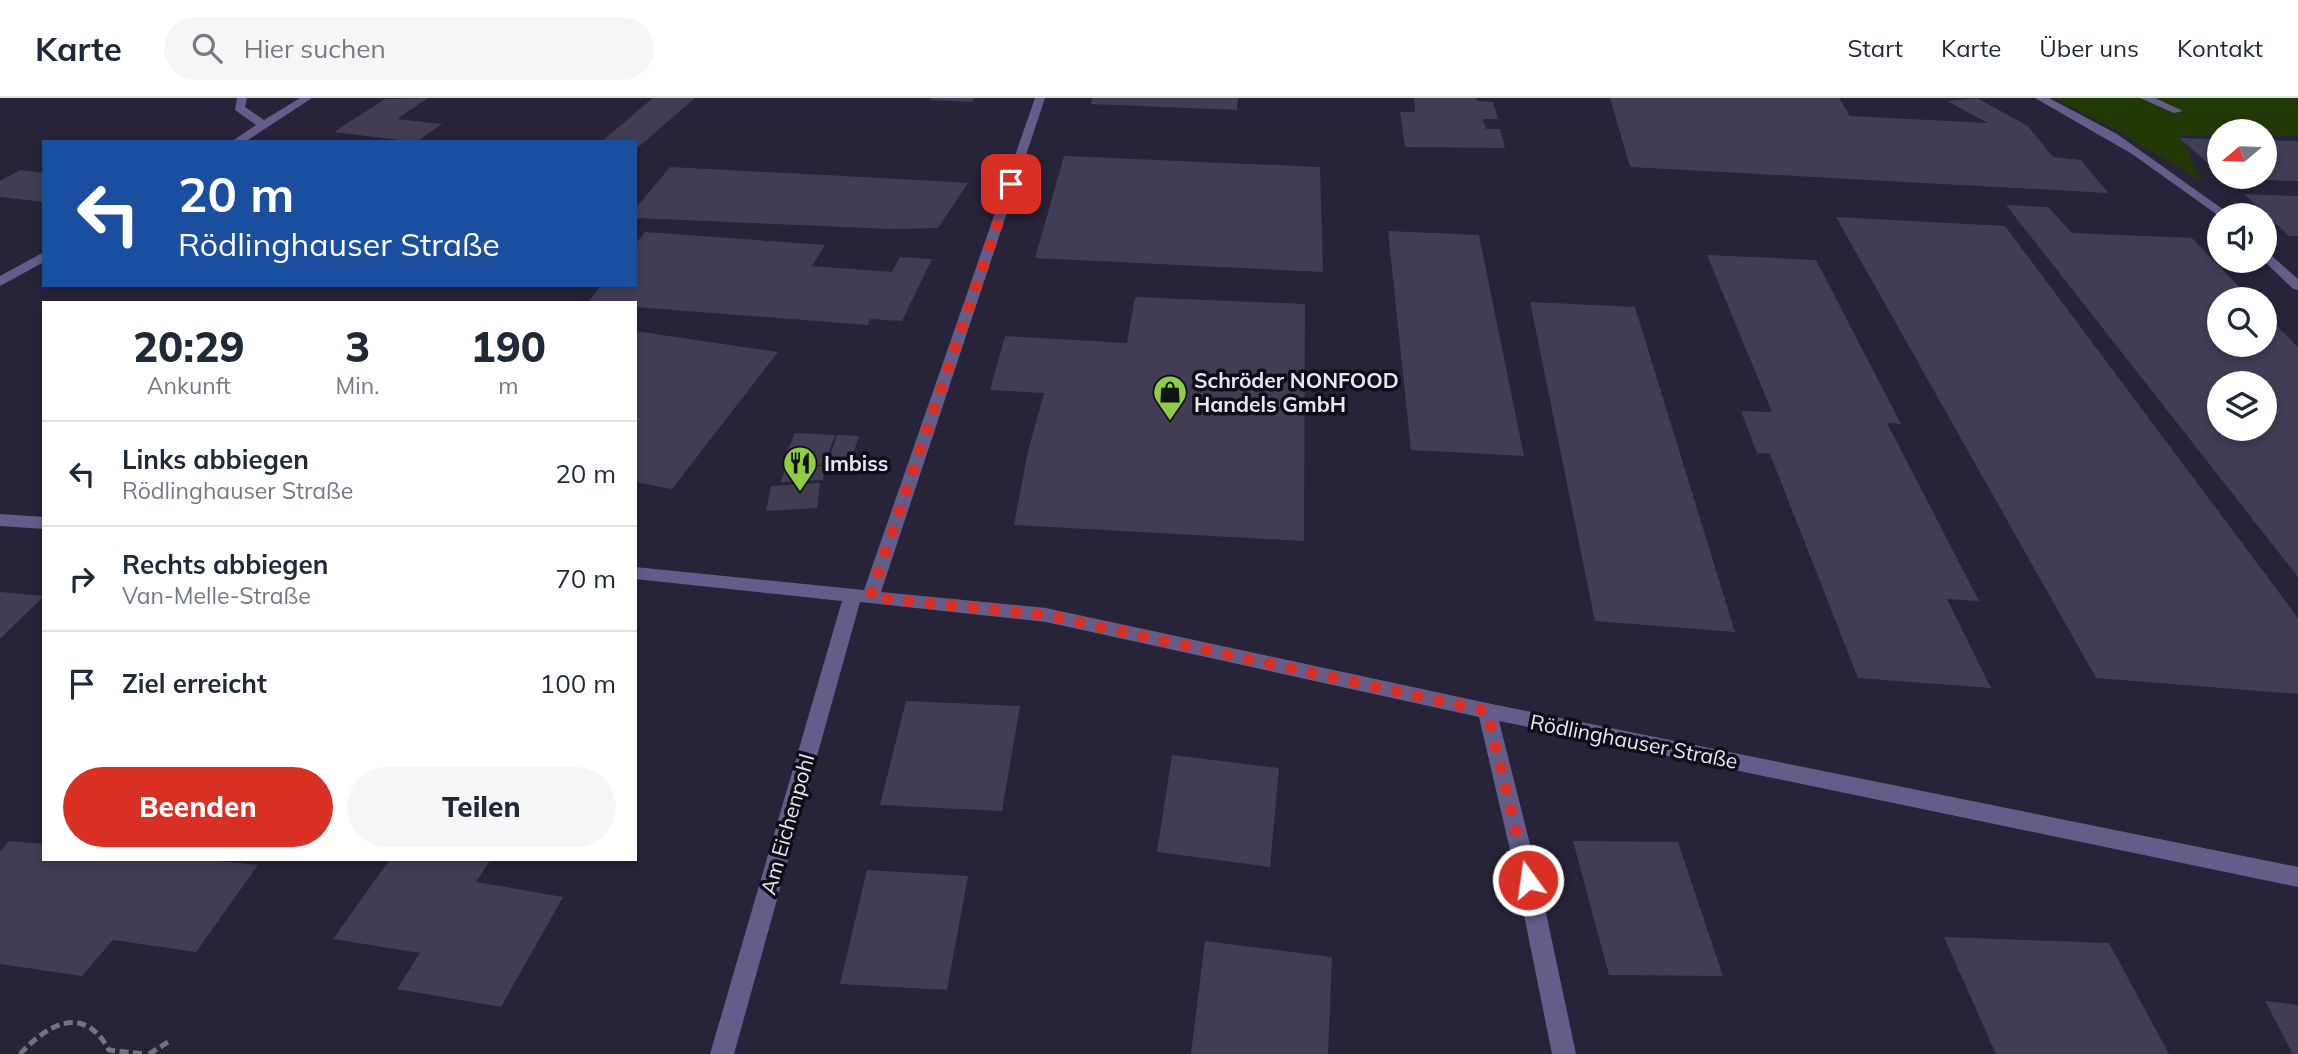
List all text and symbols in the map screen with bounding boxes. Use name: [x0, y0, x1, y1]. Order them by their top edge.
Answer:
search box: [164, 17, 654, 80]
text: Karte: [35, 28, 122, 69]
icon: search: [188, 29, 226, 67]
text: Hier suchen: [244, 32, 386, 65]
text: Start: [1847, 33, 1903, 63]
text: Karte: [1941, 33, 2001, 63]
text: Über uns: [2039, 33, 2139, 63]
text: Kontakt: [2177, 33, 2263, 63]
north arrow: [2207, 119, 2277, 189]
map controls: [2207, 119, 2277, 441]
pin: [981, 154, 1041, 214]
text: 20 m: [178, 163, 294, 224]
icon: arrive: [992, 165, 1030, 203]
icon: left: [63, 168, 154, 259]
button: sound: [2207, 203, 2277, 273]
text: Rödlinghauser Straße: [178, 224, 500, 264]
button: search: [2207, 287, 2277, 357]
text: 20:29: [133, 320, 245, 373]
text: 3: [345, 320, 370, 373]
text: 190: [470, 320, 546, 373]
place label: Schröder NONFOOD Handels GmbH: [1194, 367, 1399, 417]
text: Ankunft: [147, 371, 231, 400]
text: Min.: [336, 371, 380, 400]
text: m: [498, 371, 518, 400]
button: layers: [2207, 371, 2277, 441]
shop icon: Schröder NONFOOD Handels GmbH: [1151, 373, 1189, 422]
text: Links abbiegen: [122, 443, 309, 476]
restaurant icon: Imbiss: [781, 444, 819, 493]
place label: Imbiss: [824, 450, 888, 476]
icon: left: [63, 455, 101, 493]
text: 20 m: [555, 457, 616, 490]
text: Rödlinghauser Straße: [122, 476, 353, 505]
text: Rechts abbiegen: [122, 548, 328, 581]
icon: right: [63, 560, 101, 598]
text: 70 m: [555, 562, 616, 595]
text: Van-Melle-Straße: [122, 581, 311, 610]
icon: arrive: [63, 665, 101, 703]
text: Ziel erreicht: [122, 667, 267, 700]
text: 100 m: [540, 667, 616, 700]
street label: Rödlinghauser Straße: [1528, 708, 1740, 774]
street label: Am Eichenpohl: [755, 751, 819, 897]
button: Beenden: [63, 767, 333, 847]
button: Teilen: [347, 767, 616, 847]
position arrow: [1491, 843, 1565, 917]

